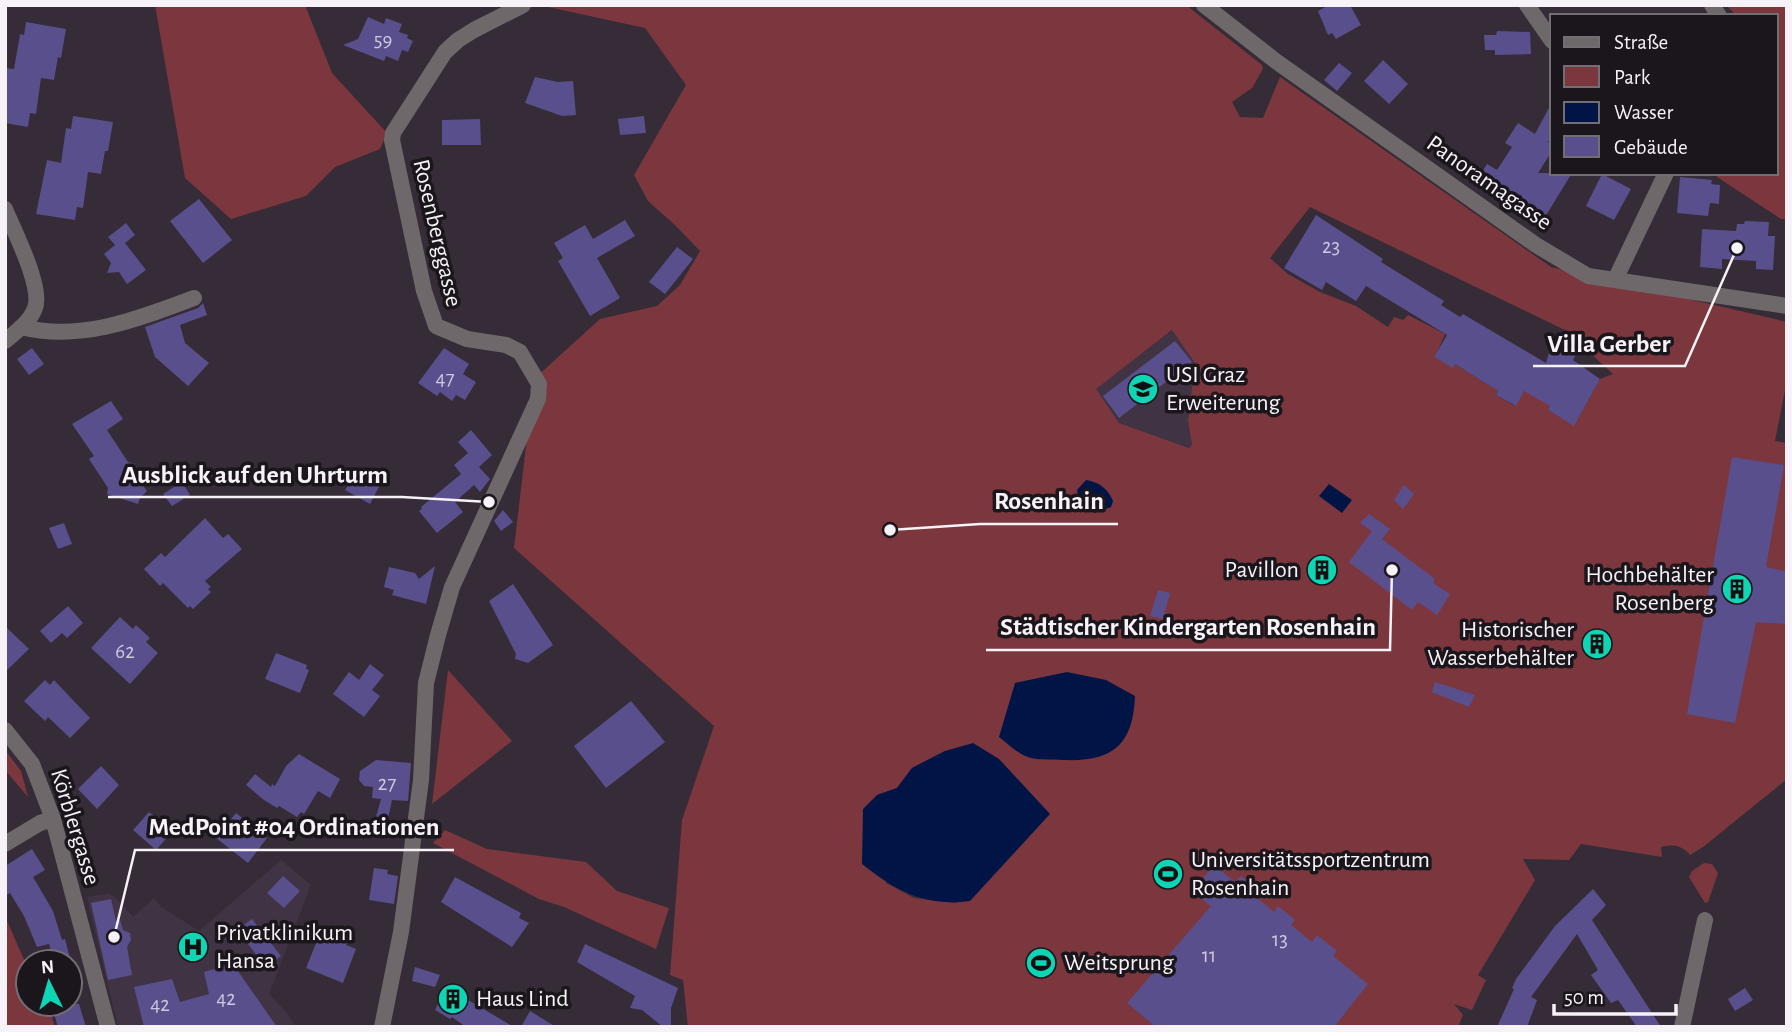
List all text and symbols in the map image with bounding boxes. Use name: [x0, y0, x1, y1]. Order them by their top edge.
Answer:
legend: [1550, 14, 1778, 175]
house number: 59: [374, 29, 392, 50]
text: Straße: [1614, 32, 1668, 53]
text: Park: [1614, 67, 1651, 88]
text: Wasser: [1614, 102, 1674, 123]
street label: Panoramagasse: [1422, 131, 1556, 235]
text: Gebäude: [1614, 137, 1688, 158]
street label: Rosenberggasse: [408, 157, 466, 309]
house number: 23: [1322, 236, 1340, 257]
callout: Villa Gerber: [1533, 319, 1685, 366]
text: Villa Gerber: [1547, 331, 1671, 357]
place label: USI Graz Erweiterung: [1166, 363, 1281, 415]
house number: 47: [436, 368, 455, 389]
school or university icon: USI Graz Erweiterung: [1126, 372, 1160, 406]
callout: Ausblick auf den Uhrturm: [108, 450, 402, 497]
text: Ausblick auf den Uhrturm: [122, 462, 388, 488]
callout: Rosenhain: [980, 477, 1118, 524]
text: Rosenhain: [994, 488, 1104, 514]
building icon: Pavillon: [1305, 553, 1339, 587]
place label: Pavillon: [1225, 558, 1299, 582]
place label: Hochbehälter Rosenberg: [1586, 563, 1714, 615]
building icon: Hochbehälter Rosenberg: [1720, 572, 1754, 606]
callout: Städtischer Kindergarten Rosenhain: [986, 603, 1390, 650]
text: Städtischer Kindergarten Rosenhain: [1000, 614, 1376, 640]
place label: Historischer Wasserbehälter: [1427, 618, 1574, 670]
building icon: Historischer Wasserbehälter: [1580, 627, 1614, 661]
house number: 62: [115, 641, 135, 662]
street label: Körblergasse: [46, 766, 104, 888]
house number: 27: [378, 773, 396, 794]
callout: MedPoint #04 Ordinationen: [135, 803, 454, 850]
text: MedPoint #04 Ordinationen: [148, 814, 440, 840]
place label: Universitätssportzentrum Rosenhain: [1191, 848, 1430, 900]
sports icon: Universitätssportzentrum Rosenhain: [1151, 857, 1185, 891]
place label: Privatklinikum Hansa: [216, 921, 353, 973]
house number: 13: [1272, 929, 1288, 950]
hospital icon: Privatklinikum Hansa: [176, 930, 210, 964]
house number: 11: [1202, 945, 1216, 966]
sports icon: Weitsprung: [1024, 946, 1058, 980]
north arrow: [14, 948, 84, 1018]
place label: Weitsprung: [1064, 951, 1174, 975]
text: N: [40, 958, 55, 978]
scale bar: [1554, 972, 1676, 1016]
building icon: Haus Lind: [436, 982, 470, 1016]
place label: Haus Lind: [476, 987, 569, 1011]
text: 50 m: [1564, 987, 1604, 1008]
house number: 42: [216, 988, 236, 1009]
house number: 42: [150, 994, 170, 1015]

